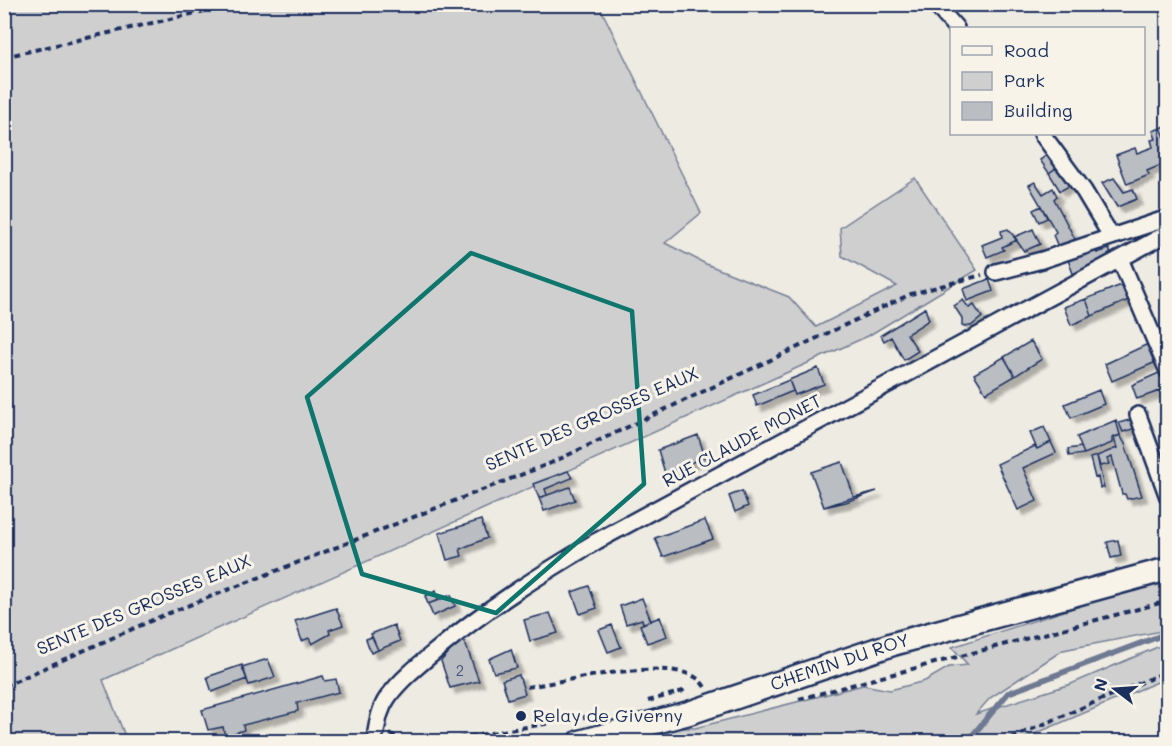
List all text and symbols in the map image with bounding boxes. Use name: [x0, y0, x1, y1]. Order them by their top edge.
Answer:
legend: [950, 27, 1145, 135]
text: Road: [1004, 38, 1049, 62]
text: Park: [1004, 68, 1045, 92]
text: Building: [1004, 98, 1072, 122]
street label: SENTE DES GROSSES EAUX: [481, 360, 702, 476]
street label: RUE CLAUDE MONET: [658, 388, 825, 492]
street label: SENTE DES GROSSES EAUX: [33, 548, 255, 660]
street label: CHEMIN DU ROY: [767, 627, 912, 696]
north arrow: [1085, 659, 1145, 719]
house number: 2: [456, 660, 464, 680]
text: N: [1088, 676, 1112, 693]
place label: Relay de Giverny: [533, 703, 683, 727]
marker: Relay de Giverny: [514, 709, 528, 723]

